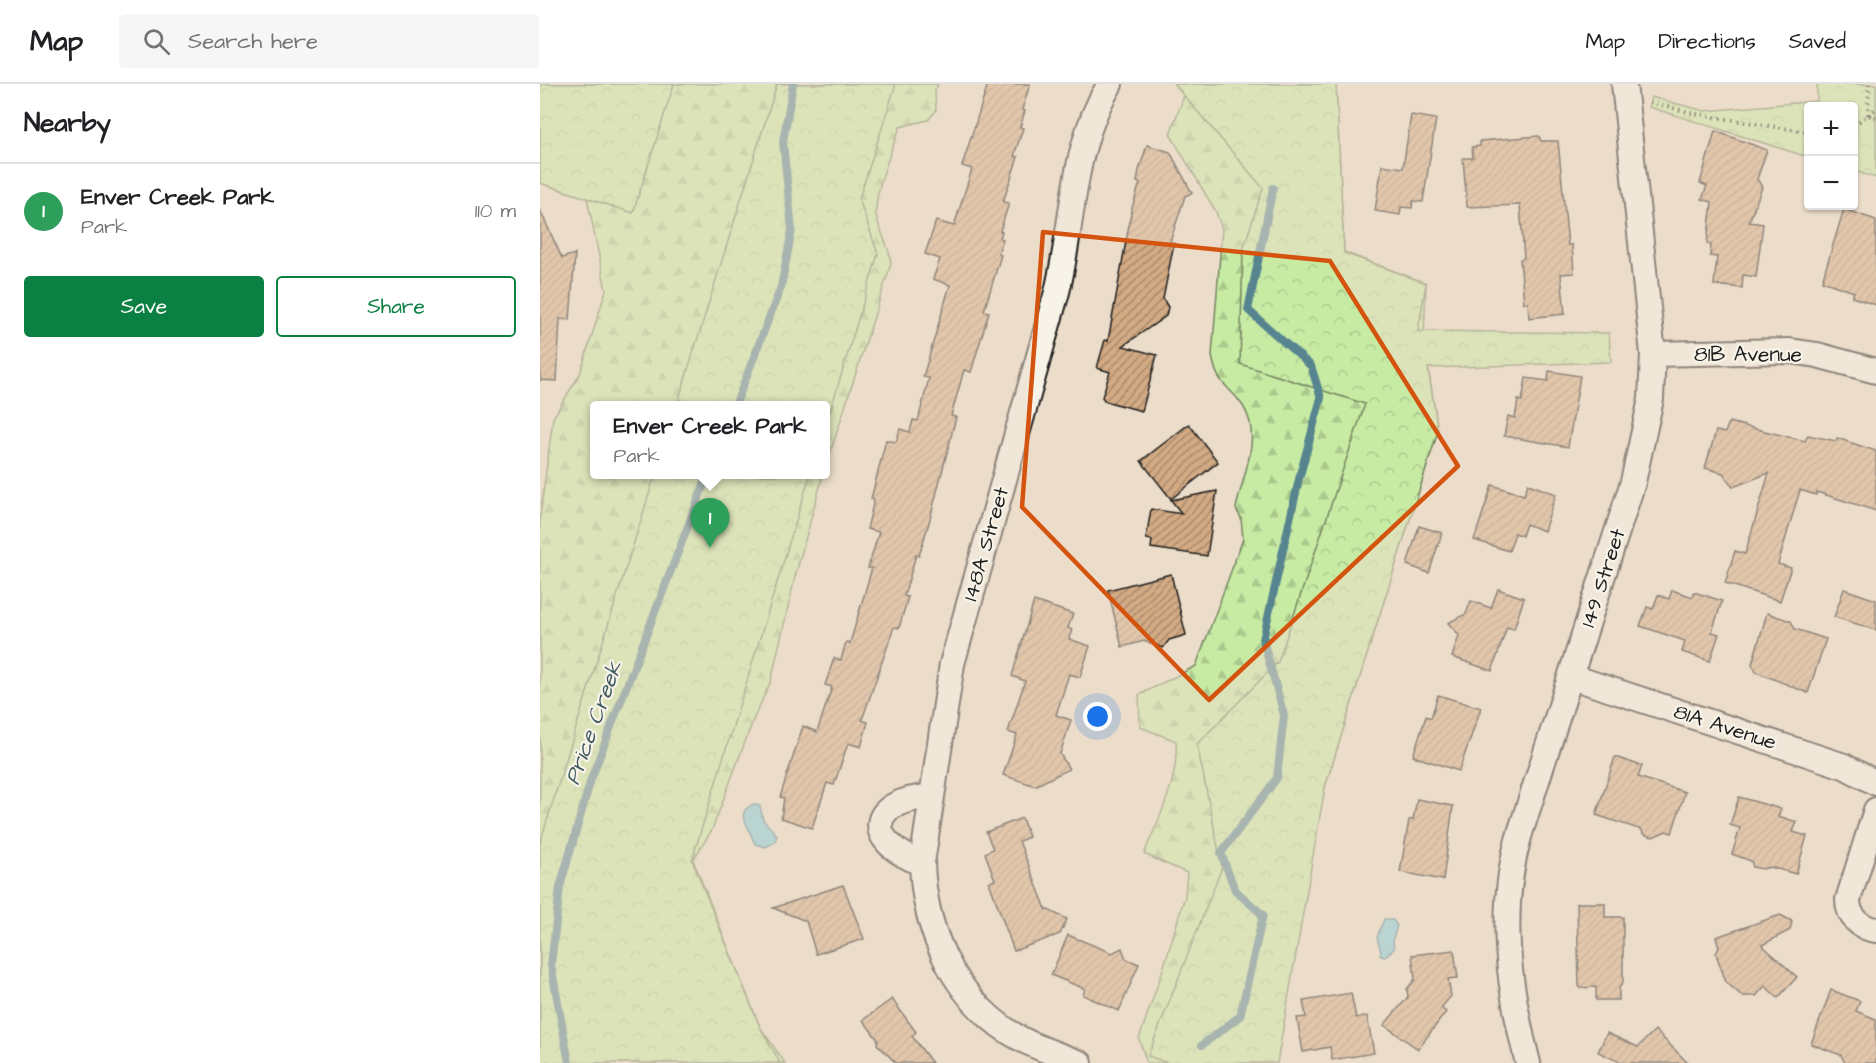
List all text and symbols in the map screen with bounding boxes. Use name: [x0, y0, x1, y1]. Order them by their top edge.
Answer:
search box: [119, 14, 539, 68]
text: Map: [30, 22, 83, 61]
icon: search: [140, 25, 173, 58]
text: Search here: [188, 26, 318, 57]
text: Map: [1585, 27, 1625, 56]
text: Directions: [1658, 27, 1756, 56]
text: Saved: [1789, 27, 1846, 56]
map controls: [1804, 102, 1858, 210]
button: +: [1804, 102, 1858, 156]
text: Nearby: [24, 105, 111, 141]
button: −: [1804, 156, 1858, 210]
text: Enver Creek Park: [81, 182, 274, 213]
text: 1: [42, 197, 45, 225]
text: 110 m: [475, 197, 516, 225]
text: Park: [81, 213, 127, 241]
button: Save: [24, 276, 264, 337]
button: Share: [276, 276, 516, 337]
street label: 81B Avenue: [1694, 340, 1802, 369]
popup: [590, 401, 830, 479]
text: Enver Creek Park: [614, 411, 807, 442]
text: Park: [614, 442, 660, 470]
street label: 148A Street: [956, 483, 1016, 604]
pin: 1: [690, 498, 730, 548]
street label: 149 Street: [1573, 524, 1633, 631]
water label: Price Creek: [557, 657, 631, 789]
street label: 81A Avenue: [1670, 697, 1780, 757]
your location: [1083, 702, 1112, 731]

